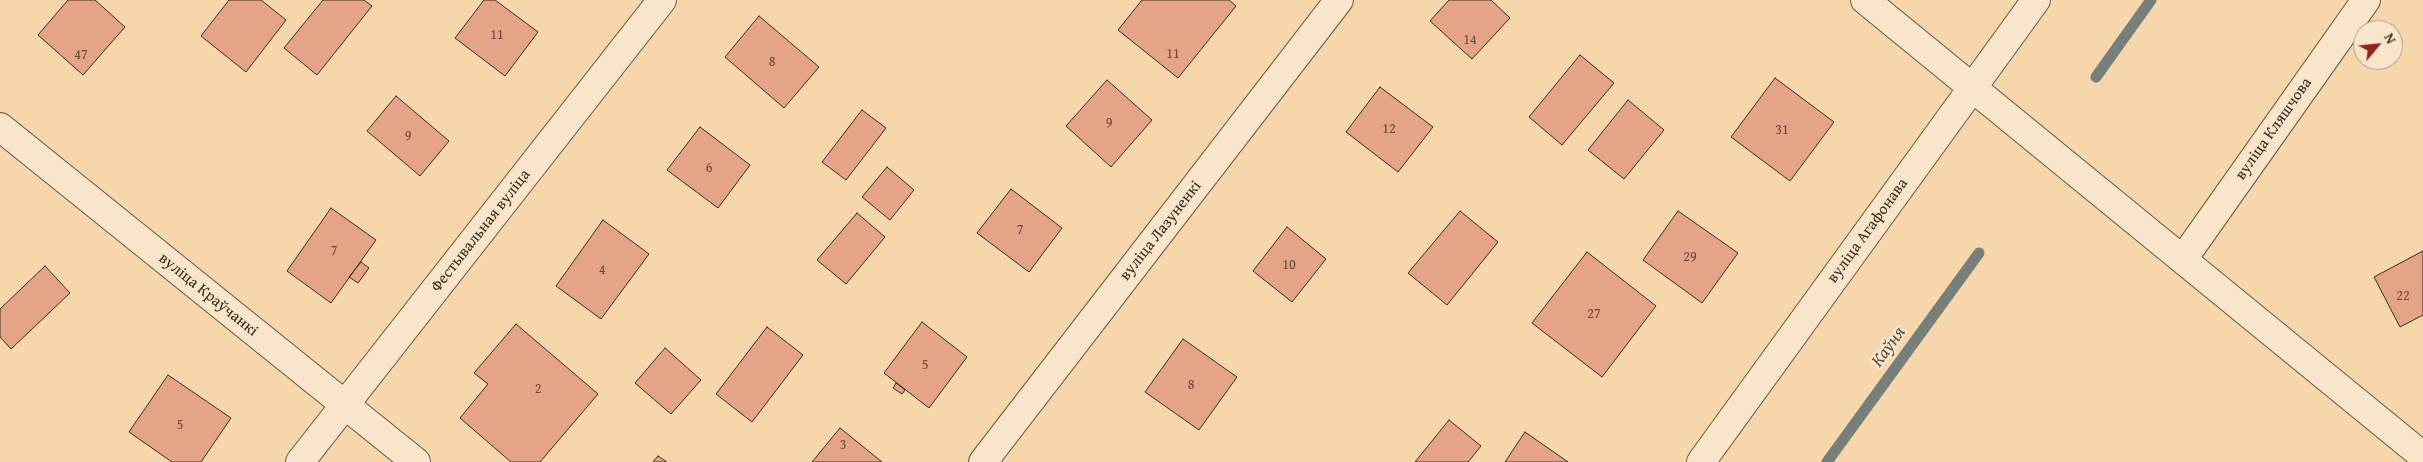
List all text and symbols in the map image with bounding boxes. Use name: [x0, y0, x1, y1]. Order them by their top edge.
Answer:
north arrow: [2353, 20, 2403, 70]
house number: 11: [490, 27, 504, 43]
text: N: [2379, 30, 2401, 47]
house number: 14: [1463, 32, 1477, 48]
house number: 11: [1166, 46, 1180, 62]
house number: 47: [74, 47, 88, 63]
house number: 8: [769, 54, 775, 70]
street label: вуліца Кляшчова: [2232, 74, 2316, 184]
house number: 9: [1106, 115, 1112, 131]
house number: 12: [1382, 121, 1396, 137]
house number: 31: [1775, 122, 1789, 138]
house number: 9: [405, 128, 411, 144]
house number: 6: [706, 160, 712, 176]
street label: Фестывальная вуліца: [427, 166, 535, 296]
street label: вуліца Агафонава: [1824, 175, 1912, 287]
street label: вуліца Лазуненкі: [1116, 177, 1206, 285]
house number: 7: [1017, 222, 1023, 238]
house number: 7: [331, 243, 337, 259]
street label: вуліца Краўчанкі: [155, 249, 261, 341]
house number: 29: [1683, 249, 1697, 265]
house number: 10: [1282, 257, 1296, 273]
house number: 4: [599, 262, 605, 278]
house number: 22: [2396, 288, 2410, 304]
house number: 27: [1587, 306, 1601, 322]
water label: Каўня: [1867, 323, 1911, 371]
house number: 5: [922, 357, 928, 373]
house number: 8: [1188, 377, 1194, 393]
house number: 2: [535, 381, 541, 397]
house number: 5: [177, 417, 183, 433]
house number: 3: [840, 437, 846, 453]

